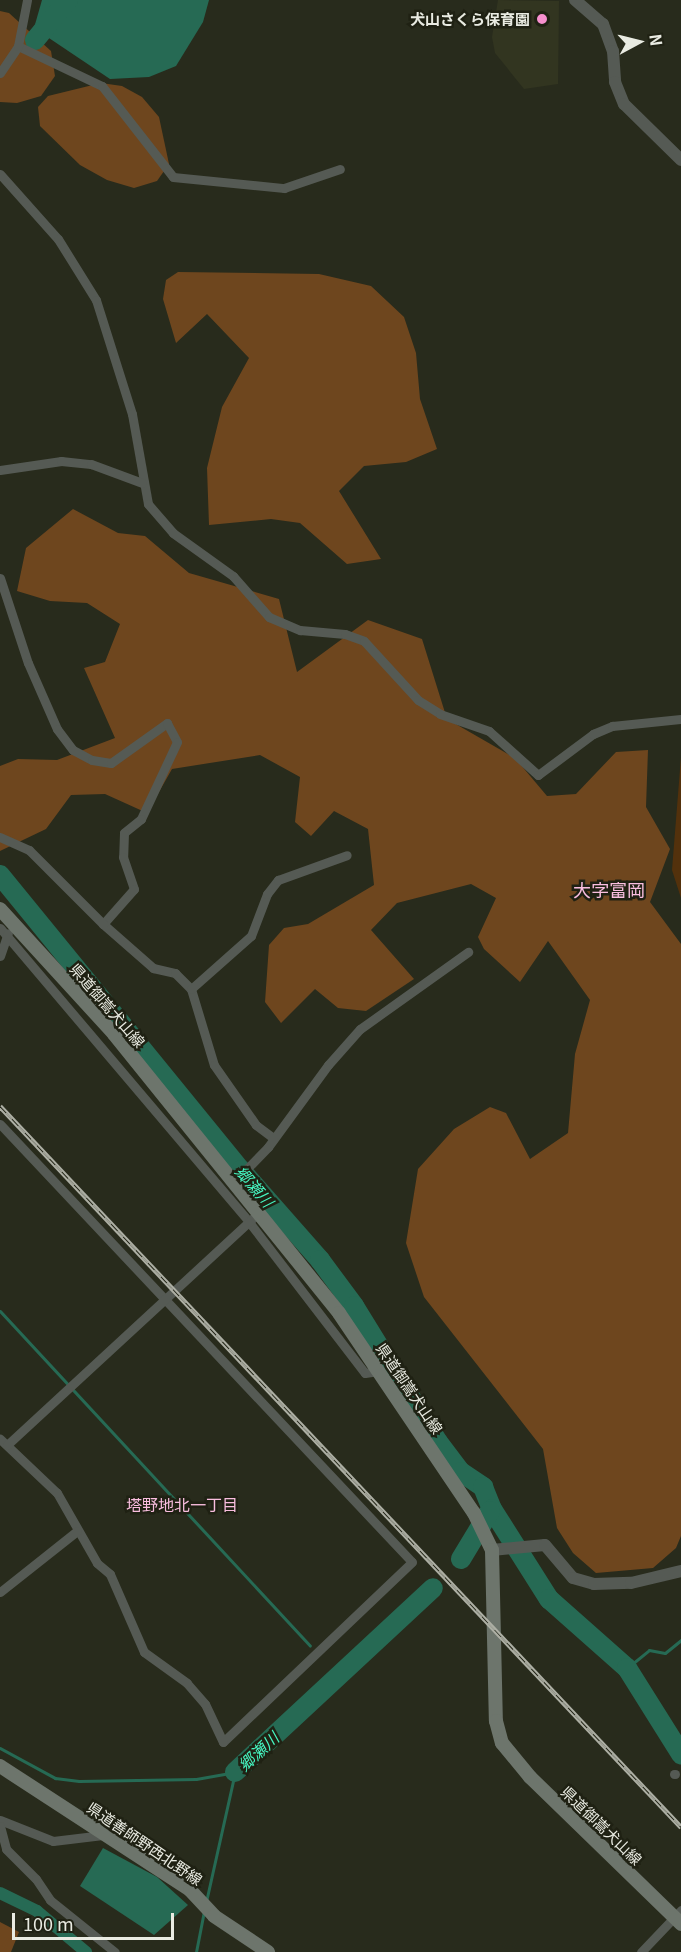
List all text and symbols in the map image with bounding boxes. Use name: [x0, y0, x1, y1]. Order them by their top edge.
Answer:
place label: 犬山さくら保育園: [410, 10, 530, 28]
marker: 犬山さくら保育園: [535, 12, 549, 26]
north arrow: [609, 12, 669, 72]
text: N: [644, 32, 670, 47]
district label: 大字富岡: [573, 878, 645, 900]
street label: 県道御嵩犬山線: [67, 959, 149, 1051]
water label: 郷瀬川: [232, 1162, 278, 1210]
street label: 県道御嵩犬山線: [373, 1339, 447, 1437]
district label: 塔野地北一丁目: [126, 1494, 238, 1514]
water label: 郷瀬川: [234, 1728, 282, 1774]
street label: 県道御嵩犬山線: [558, 1782, 646, 1868]
street label: 県道善師野西北野線: [84, 1798, 206, 1888]
scale bar: [15, 1901, 177, 1939]
text: 100 m: [23, 1910, 74, 1936]

